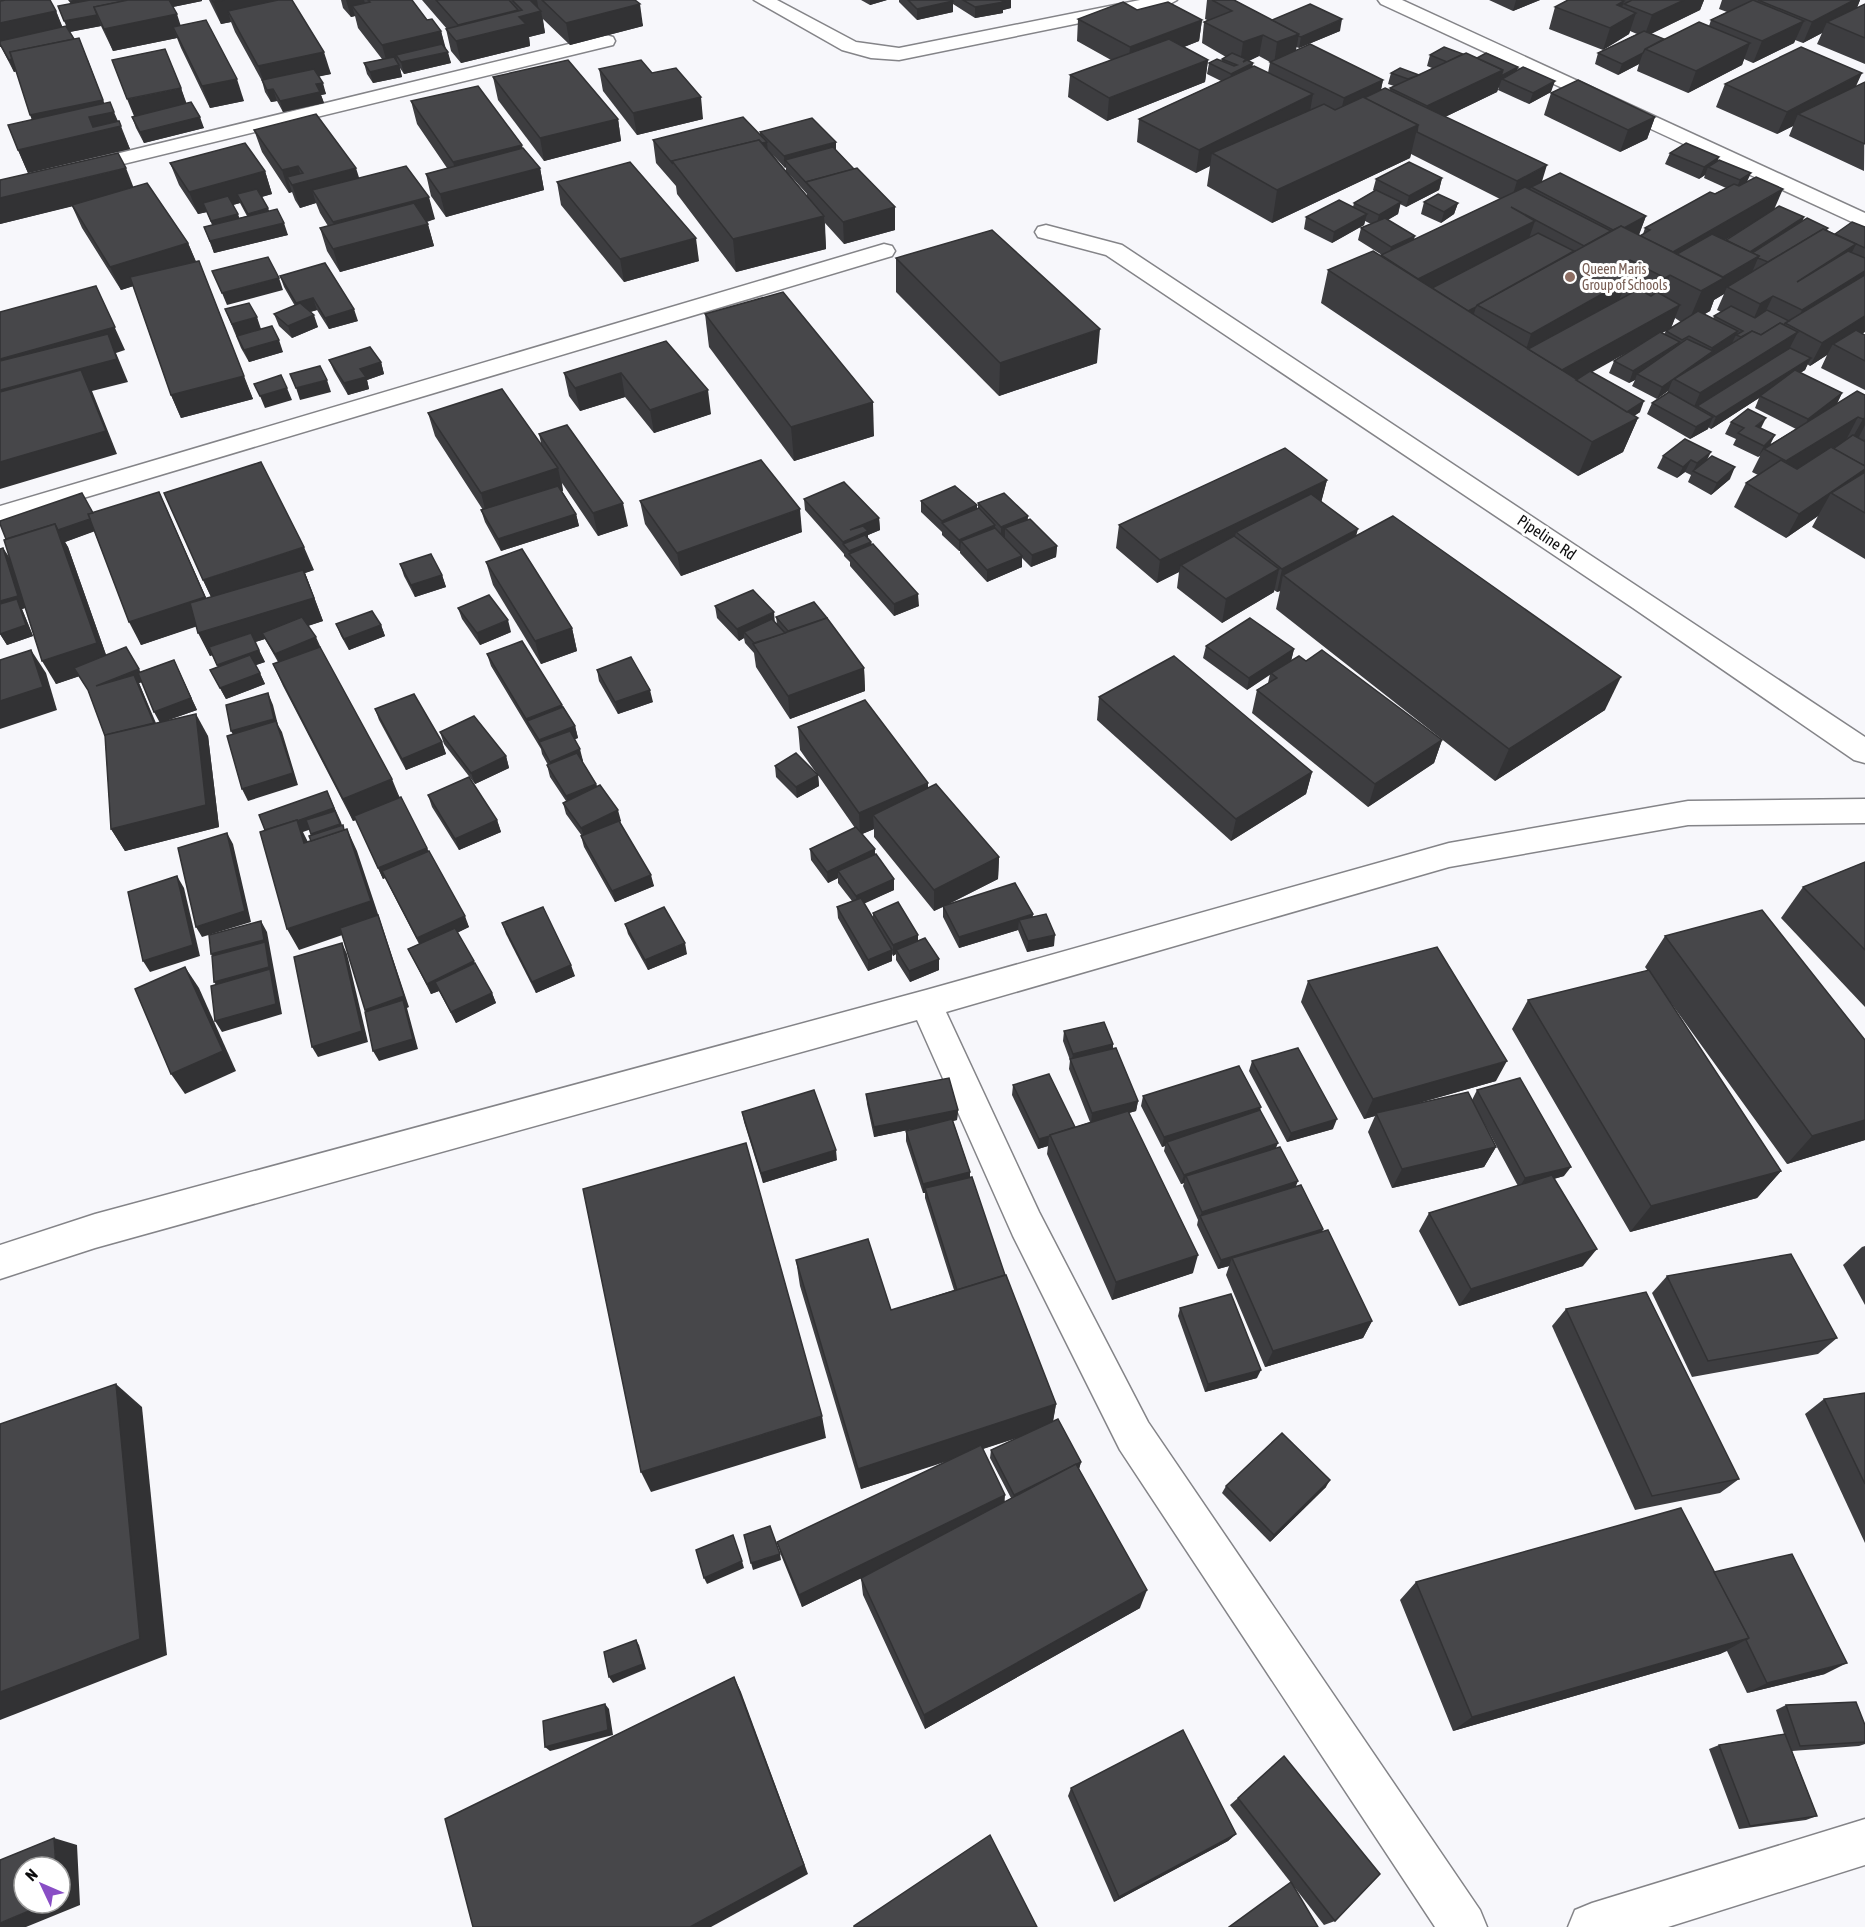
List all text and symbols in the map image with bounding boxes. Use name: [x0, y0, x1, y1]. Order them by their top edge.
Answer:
place label: Queen Maris Group of Schools: [1582, 261, 1668, 293]
marker: Queen Maris Group of Schools: [1563, 270, 1577, 284]
street label: Pipeline Rd: [1514, 511, 1580, 564]
north arrow: [12, 1855, 72, 1915]
text: N: [21, 1865, 41, 1884]

